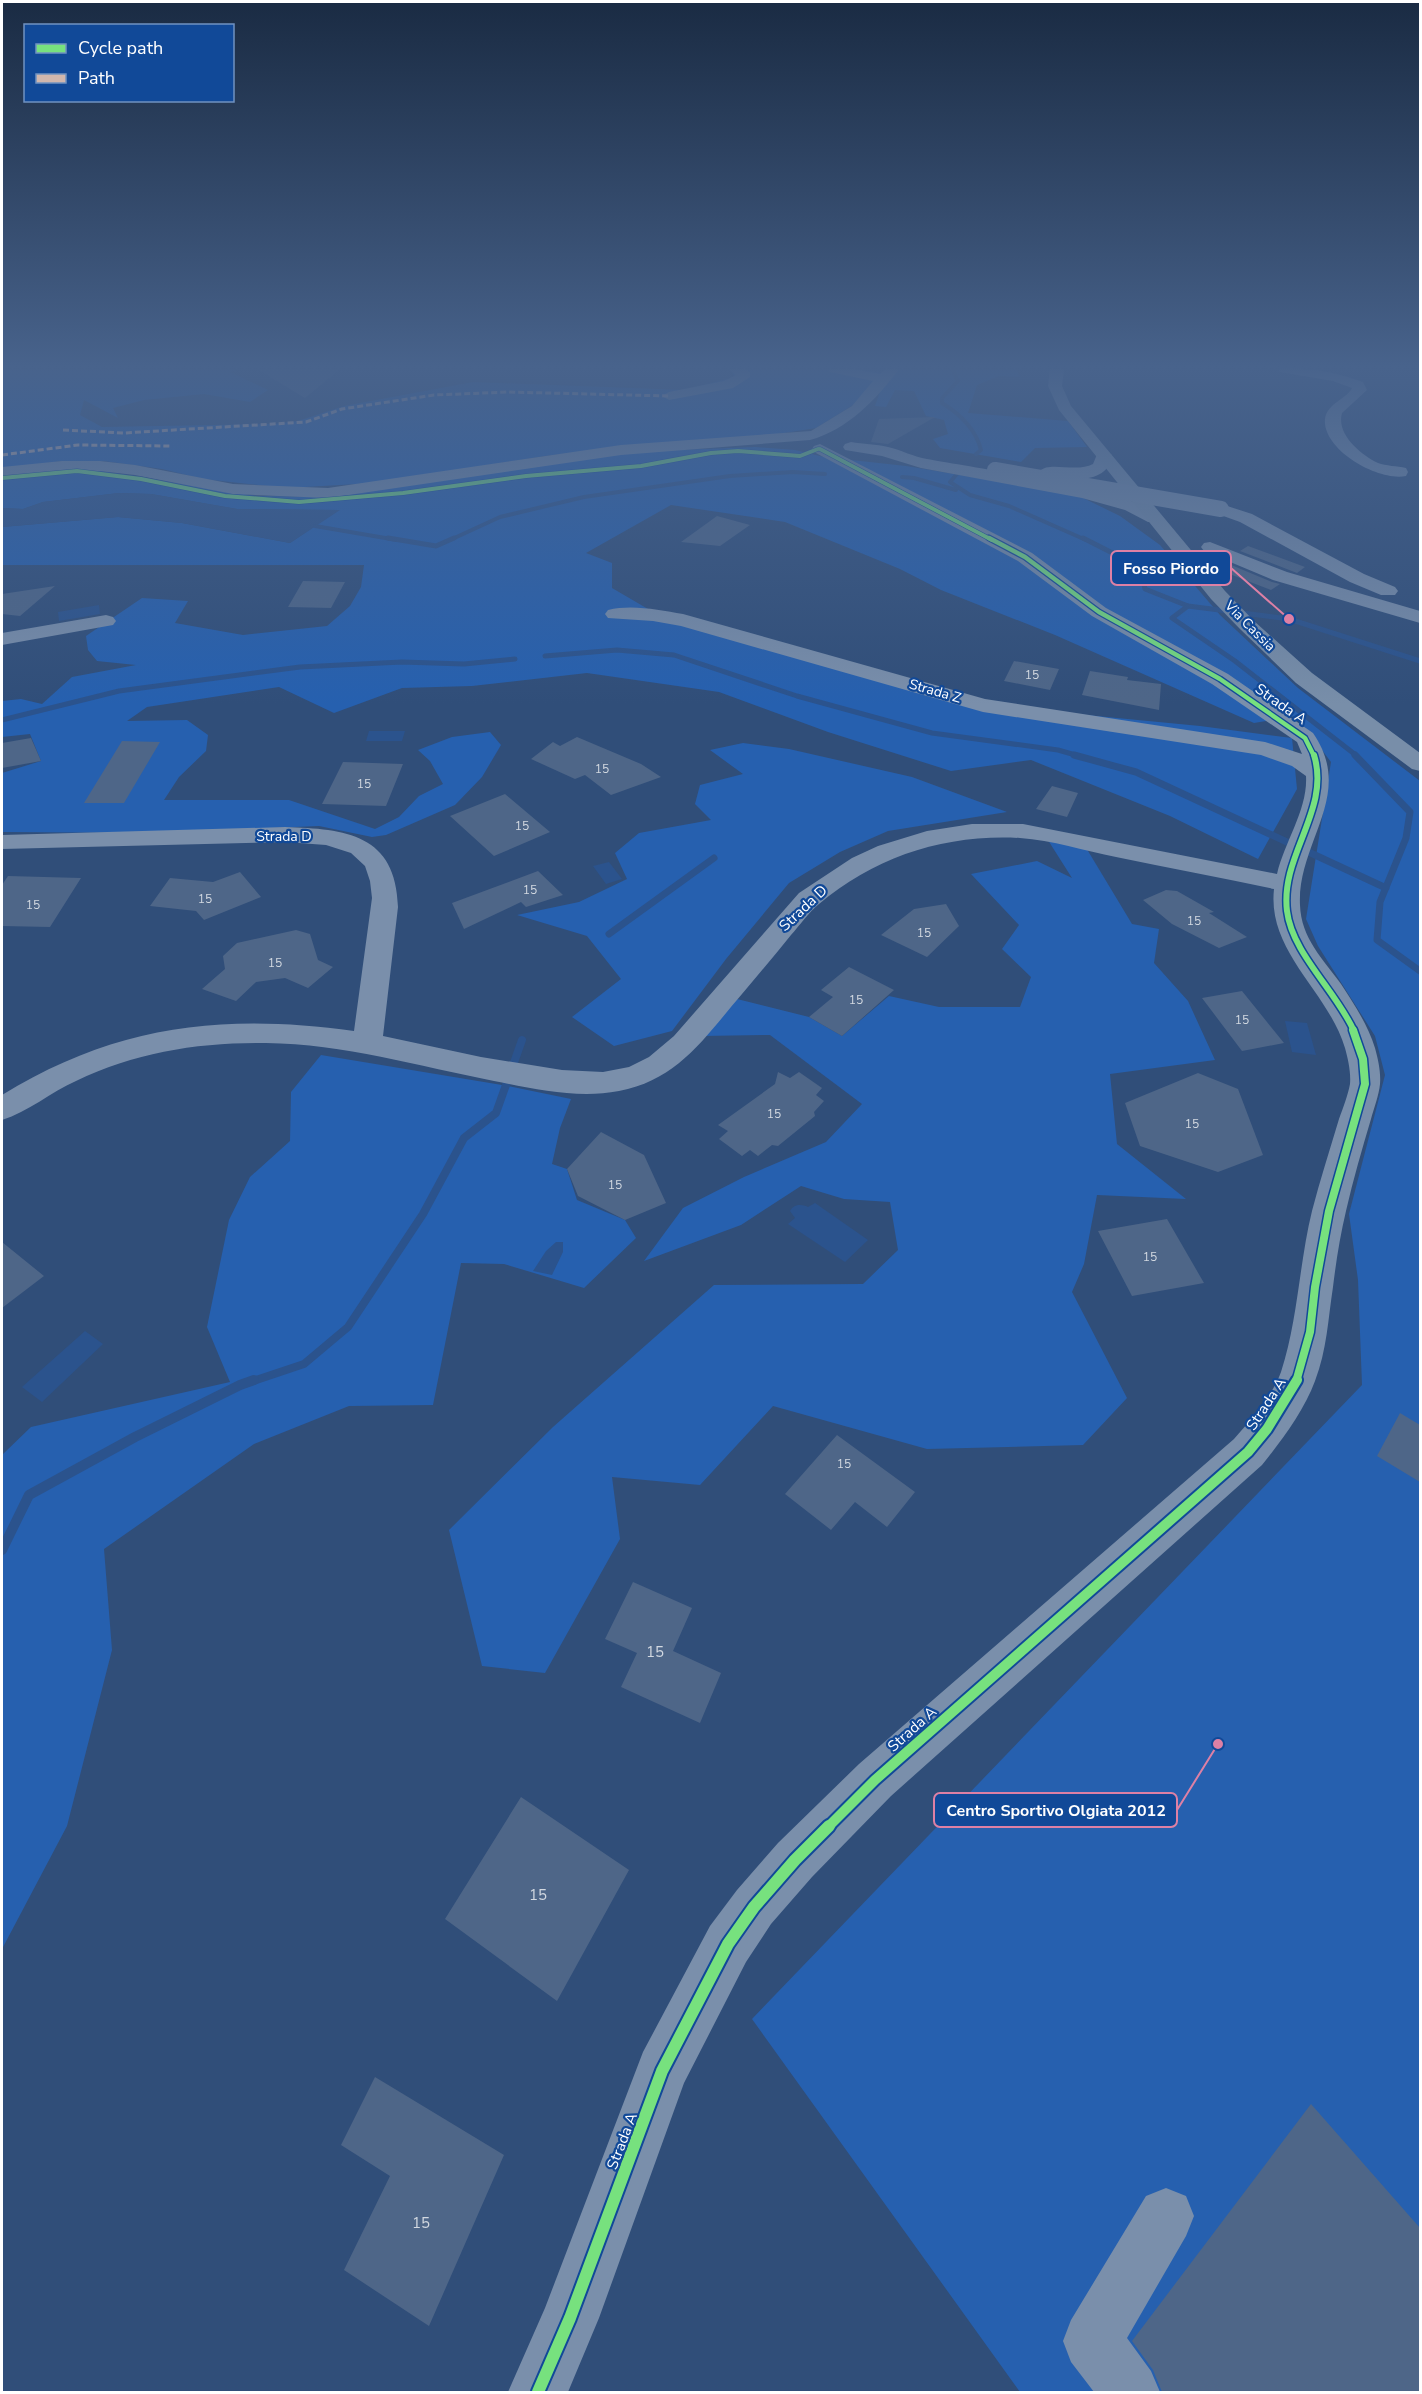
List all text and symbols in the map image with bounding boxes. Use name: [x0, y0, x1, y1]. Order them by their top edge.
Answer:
legend: [24, 24, 234, 102]
text: Cycle path: [78, 36, 163, 60]
text: Path: [78, 66, 115, 90]
callout: Fosso Piordo: [1111, 551, 1231, 585]
text: Fosso Piordo: [1123, 558, 1219, 580]
street label: Via Cassia: [1220, 596, 1280, 656]
house number: 15: [1025, 667, 1039, 683]
street label: Strada Z: [907, 675, 963, 707]
street label: Strada A: [1251, 679, 1311, 729]
house number: 15: [595, 761, 609, 777]
house number: 15: [357, 776, 371, 792]
house number: 15: [515, 818, 529, 834]
street label: Strada D: [256, 827, 312, 846]
street label: Strada D: [774, 880, 832, 936]
house number: 15: [523, 882, 537, 898]
house number: 15: [198, 891, 212, 907]
house number: 15: [26, 897, 40, 913]
house number: 15: [1187, 913, 1201, 929]
house number: 15: [917, 925, 931, 941]
house number: 15: [268, 955, 282, 971]
house number: 15: [849, 992, 863, 1008]
house number: 15: [1235, 1012, 1249, 1028]
house number: 15: [767, 1106, 781, 1122]
house number: 15: [1185, 1116, 1199, 1132]
house number: 15: [608, 1177, 622, 1193]
house number: 15: [1143, 1249, 1157, 1265]
street label: Strada A: [1241, 1374, 1291, 1434]
house number: 15: [837, 1456, 851, 1472]
house number: 15: [646, 1642, 664, 1662]
street label: Strada A: [883, 1702, 941, 1756]
callout: Centro Sportivo Olgiata 2012: [934, 1793, 1177, 1827]
text: Centro Sportivo Olgiata 2012: [946, 1800, 1166, 1822]
house number: 15: [529, 1885, 547, 1905]
street label: Strada A: [602, 2110, 642, 2172]
house number: 15: [412, 2213, 430, 2233]

